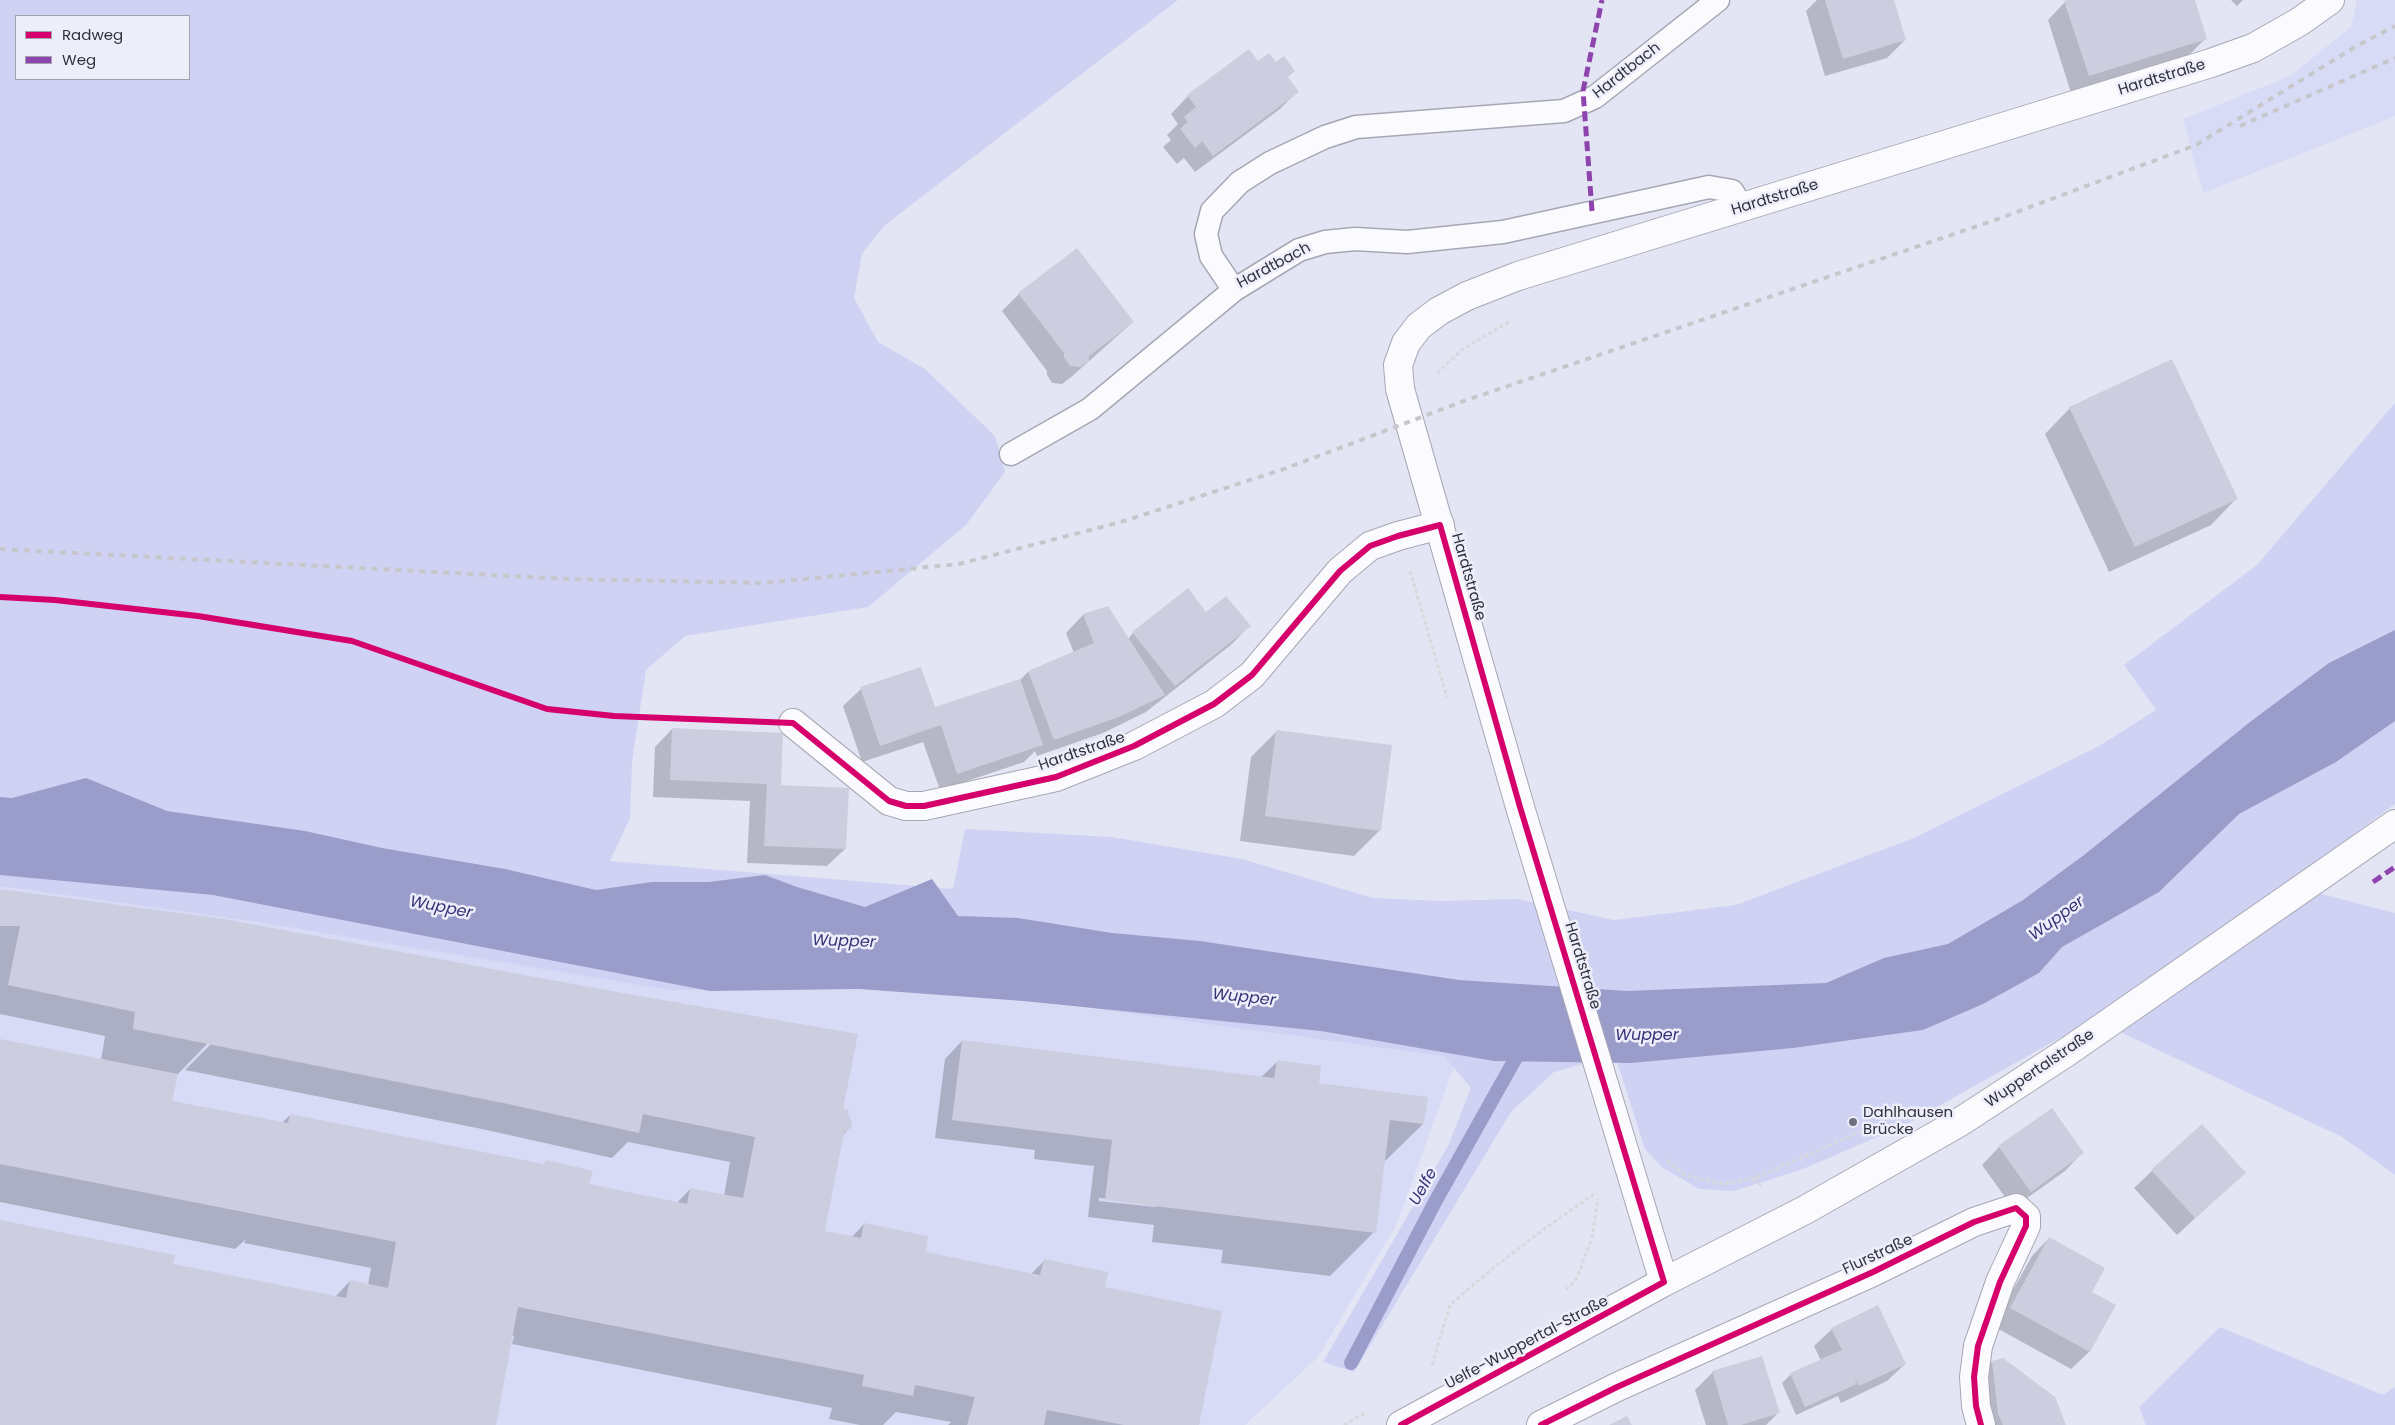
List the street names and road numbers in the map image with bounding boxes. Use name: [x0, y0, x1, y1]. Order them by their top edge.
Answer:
street label: Hardtbach: [1590, 39, 1664, 103]
street label: Hardtstraße: [2116, 56, 2208, 100]
street label: Hardtstraße: [1729, 176, 1821, 220]
street label: Hardtbach: [1234, 239, 1314, 293]
street label: Hardtstraße: [1447, 531, 1489, 623]
street label: Hardtstraße: [1036, 729, 1128, 775]
street label: Hardtstraße: [1560, 920, 1604, 1012]
street label: Wuppertalstraße: [1982, 1026, 2098, 1112]
street label: Flurstraße: [1840, 1231, 1916, 1279]
street label: Uelfe-Wuppertal-Straße: [1442, 1292, 1612, 1394]

